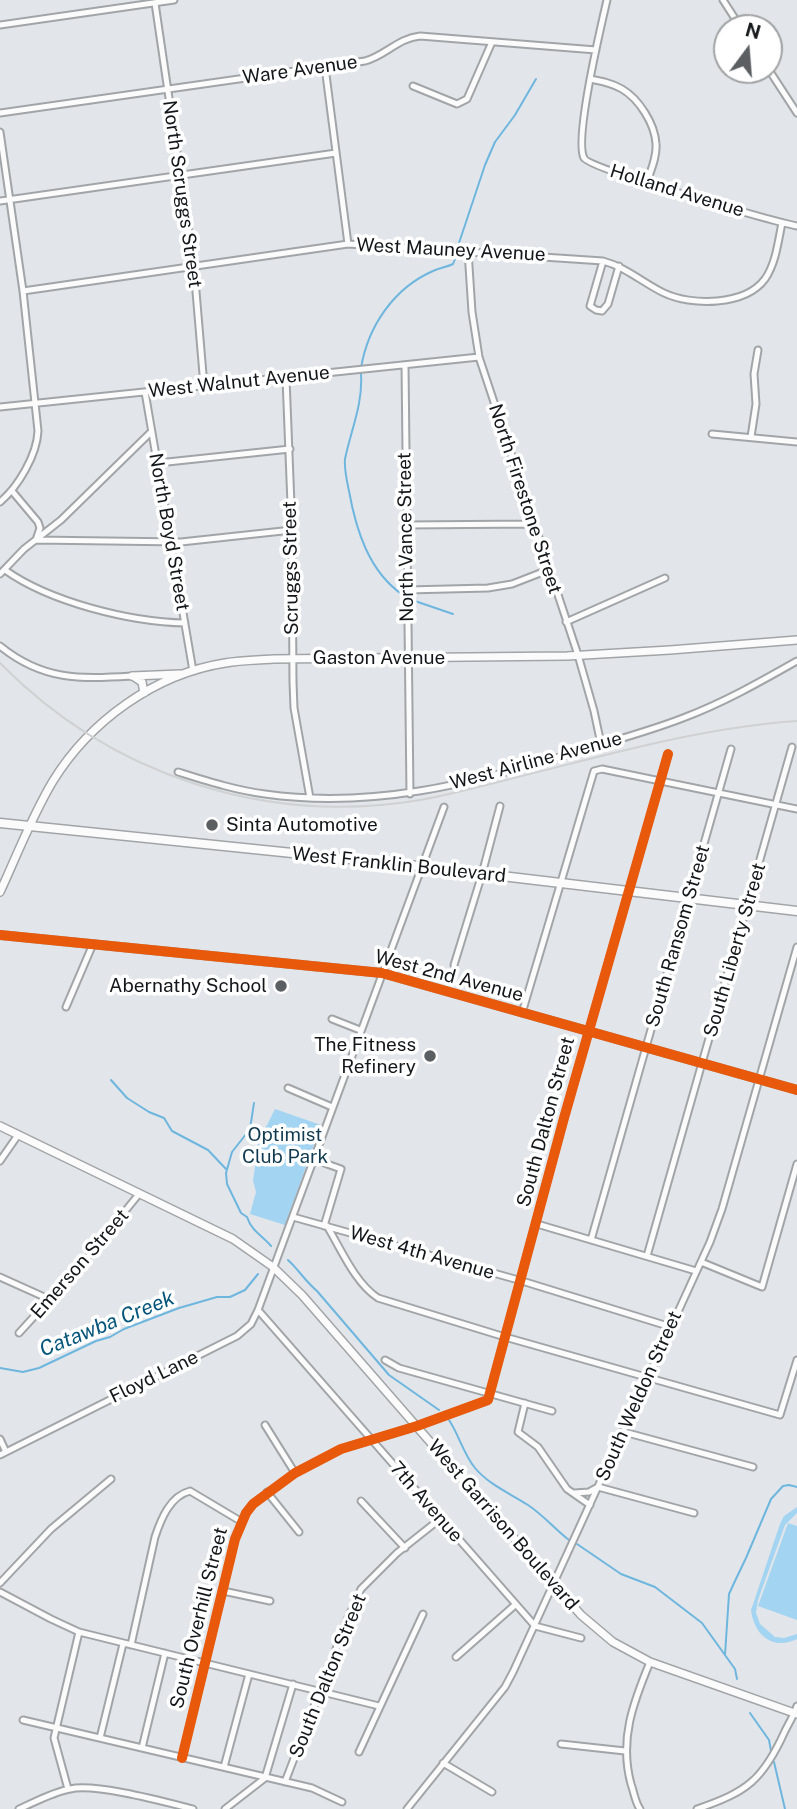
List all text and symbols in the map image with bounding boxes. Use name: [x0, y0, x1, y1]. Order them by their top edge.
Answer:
north arrow: [713, 14, 783, 84]
text: N: [743, 18, 763, 43]
street label: Ware Avenue: [241, 51, 359, 89]
street label: North Scruggs Street: [158, 99, 206, 289]
street label: Holland Avenue: [607, 160, 747, 222]
street label: West Mauney Avenue: [356, 234, 546, 266]
street label: West Walnut Avenue: [147, 361, 331, 403]
street label: North Firestone Street: [484, 401, 566, 597]
street label: North Boyd Street: [144, 451, 194, 613]
street label: North Vance Street: [393, 452, 419, 622]
street label: Scruggs Street: [278, 501, 304, 635]
street label: Gaston Avenue: [313, 647, 445, 669]
street label: West Airline Avenue: [447, 727, 625, 795]
place label: Sinta Automotive: [226, 814, 378, 836]
marker: Sinta Automotive: [204, 817, 220, 833]
street label: West Franklin Boulevard: [291, 842, 507, 888]
street label: South Ransom Street: [641, 842, 715, 1030]
street label: South Liberty Street: [699, 860, 771, 1040]
street label: West 2nd Avenue: [372, 945, 526, 1007]
place label: Abernathy School: [109, 975, 267, 997]
marker: Abernathy School: [273, 978, 289, 994]
place label: The Fitness Refinery: [314, 1034, 416, 1078]
street label: South Dalton Street: [512, 1034, 580, 1210]
marker: The Fitness Refinery: [422, 1048, 438, 1064]
park label: Optimist Club Park: [242, 1124, 328, 1168]
street label: Emerson Street: [26, 1205, 134, 1323]
street label: West 4th Avenue: [347, 1221, 497, 1285]
water label: Catawba Creek: [36, 1286, 178, 1362]
street label: South Weldon Street: [591, 1307, 687, 1485]
street label: Floyd Lane: [106, 1346, 202, 1408]
street label: West Garrison Boulevard: [423, 1435, 583, 1615]
street label: 7th Avenue: [385, 1457, 467, 1547]
street label: South Overhill Street: [165, 1525, 233, 1711]
street label: South Dalton Street: [285, 1591, 371, 1761]

